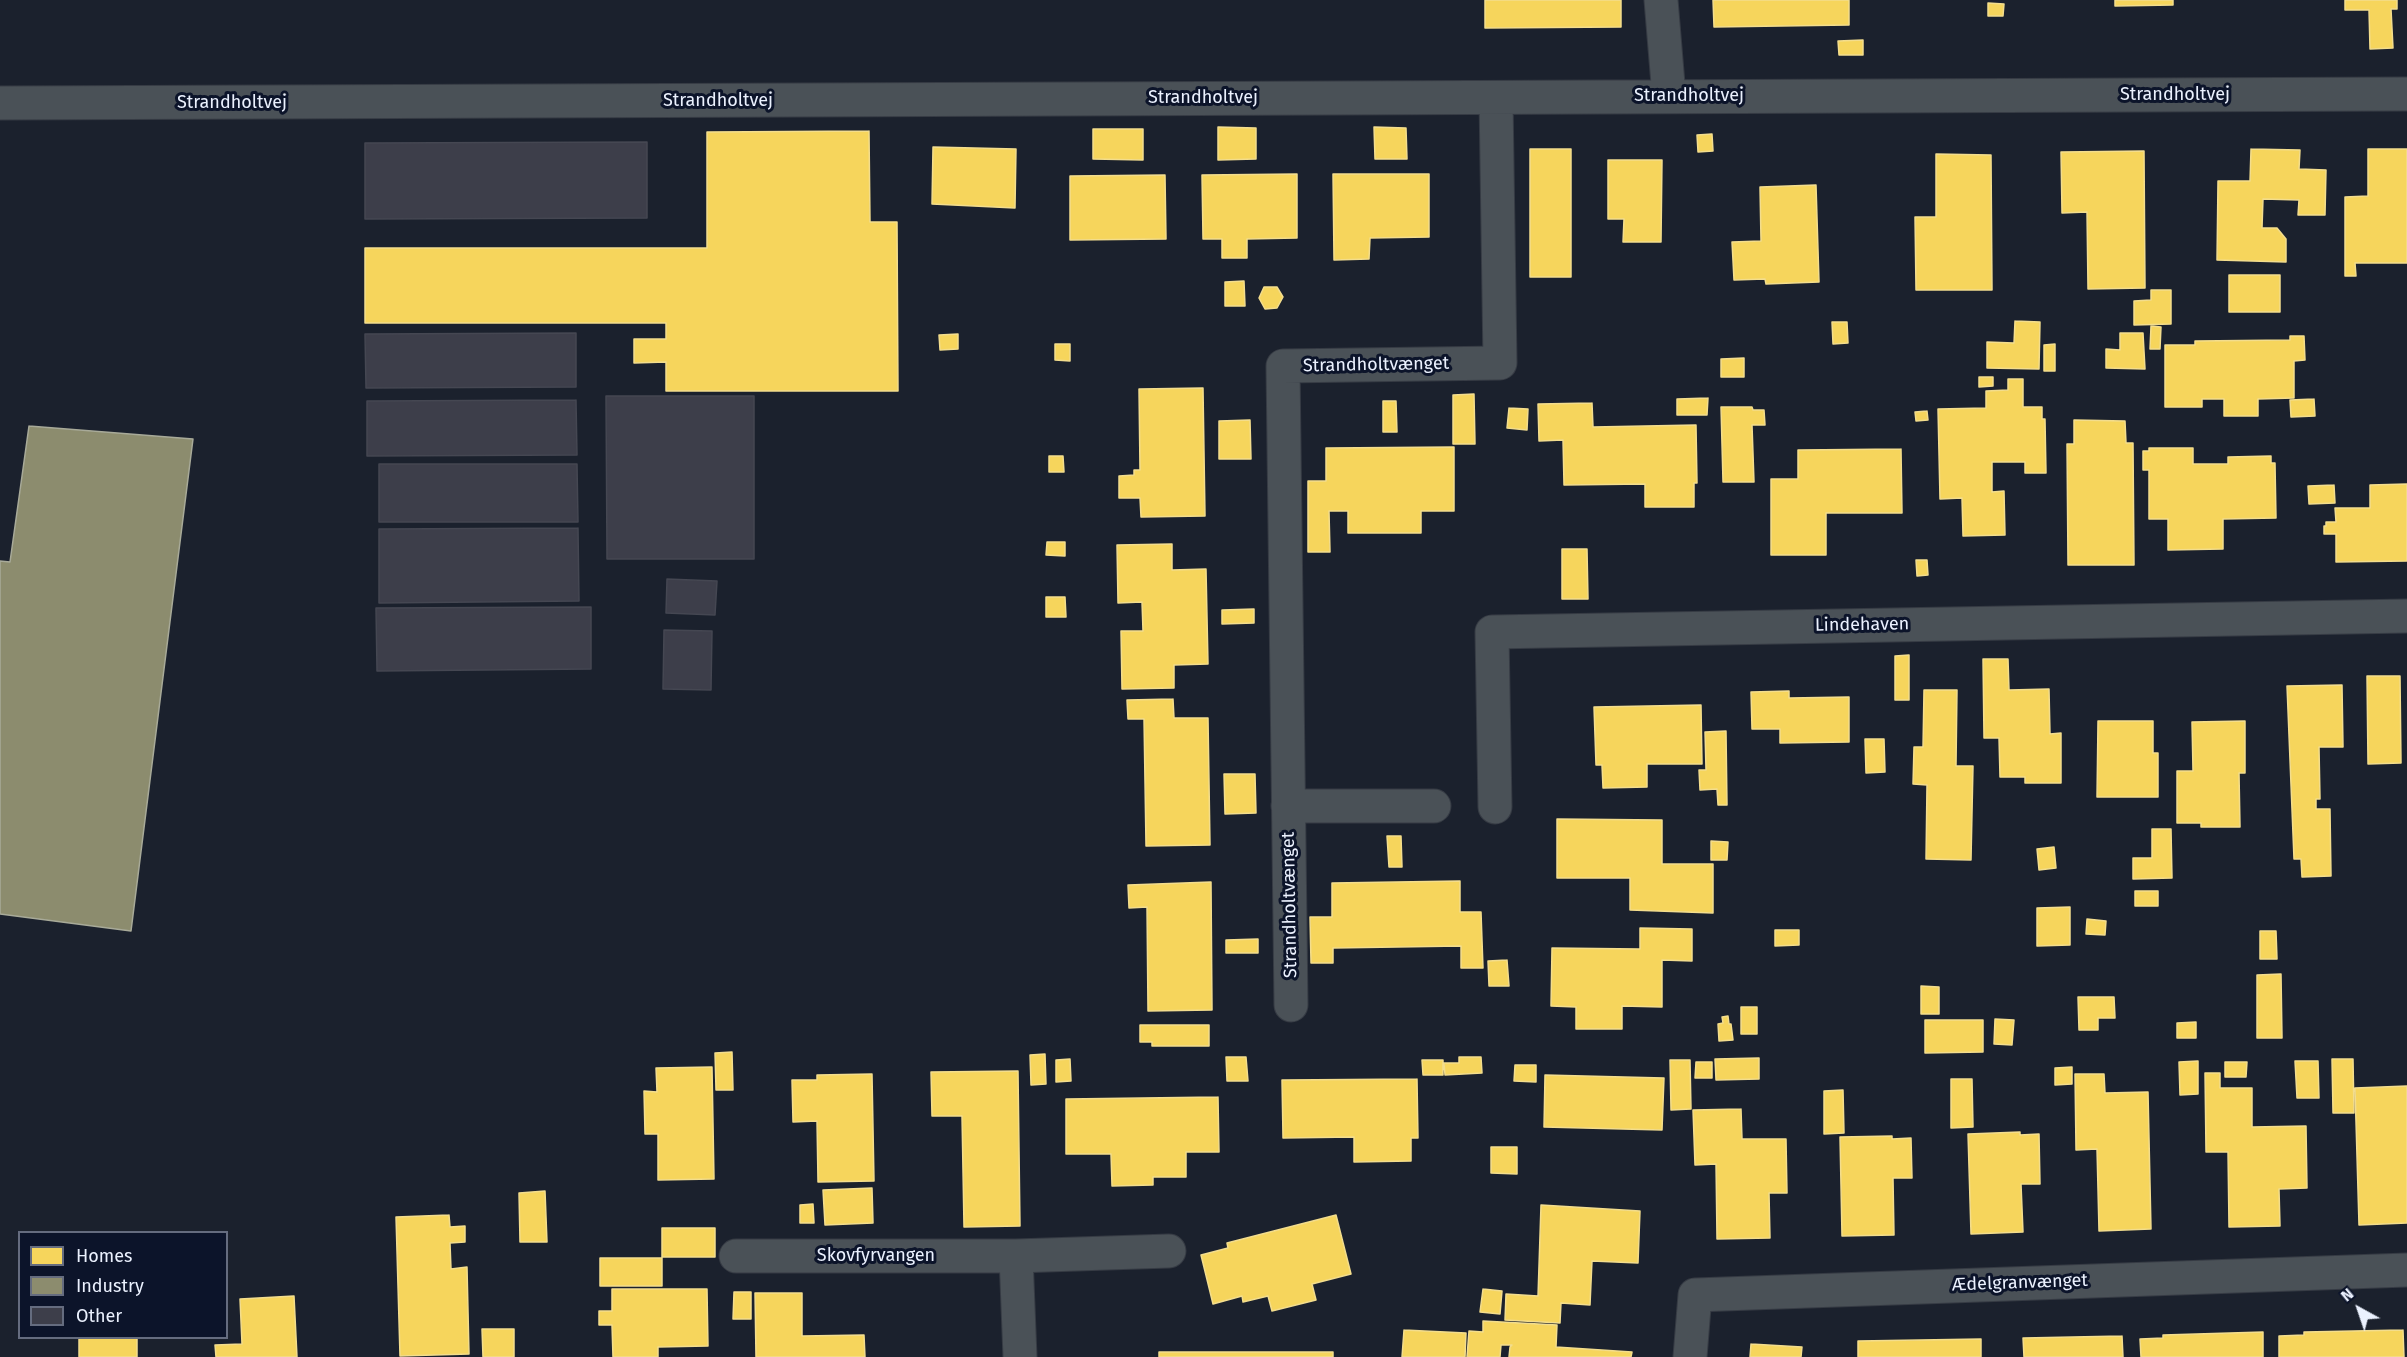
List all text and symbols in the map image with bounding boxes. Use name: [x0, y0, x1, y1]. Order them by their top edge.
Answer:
street label: Strandholtvej: [2120, 84, 2230, 106]
street label: Strandholtvej: [1634, 85, 1744, 107]
street label: Strandholtvej: [1148, 87, 1258, 109]
street label: Strandholtvej: [663, 90, 773, 112]
street label: Strandholtvej: [177, 92, 287, 114]
street label: Strandholtvænget: [1303, 353, 1449, 377]
street label: Lindehaven: [1815, 613, 1909, 637]
street label: Strandholtvænget: [1278, 832, 1302, 978]
legend: [18, 1231, 228, 1339]
text: Homes: [76, 1245, 132, 1267]
street label: Skovfyrvangen: [817, 1245, 935, 1267]
street label: Ædelgranvænget: [1952, 1270, 2088, 1296]
text: Industry: [76, 1275, 144, 1297]
north arrow: [2329, 1279, 2389, 1339]
text: N: [2337, 1284, 2357, 1306]
text: Other: [76, 1305, 122, 1327]

